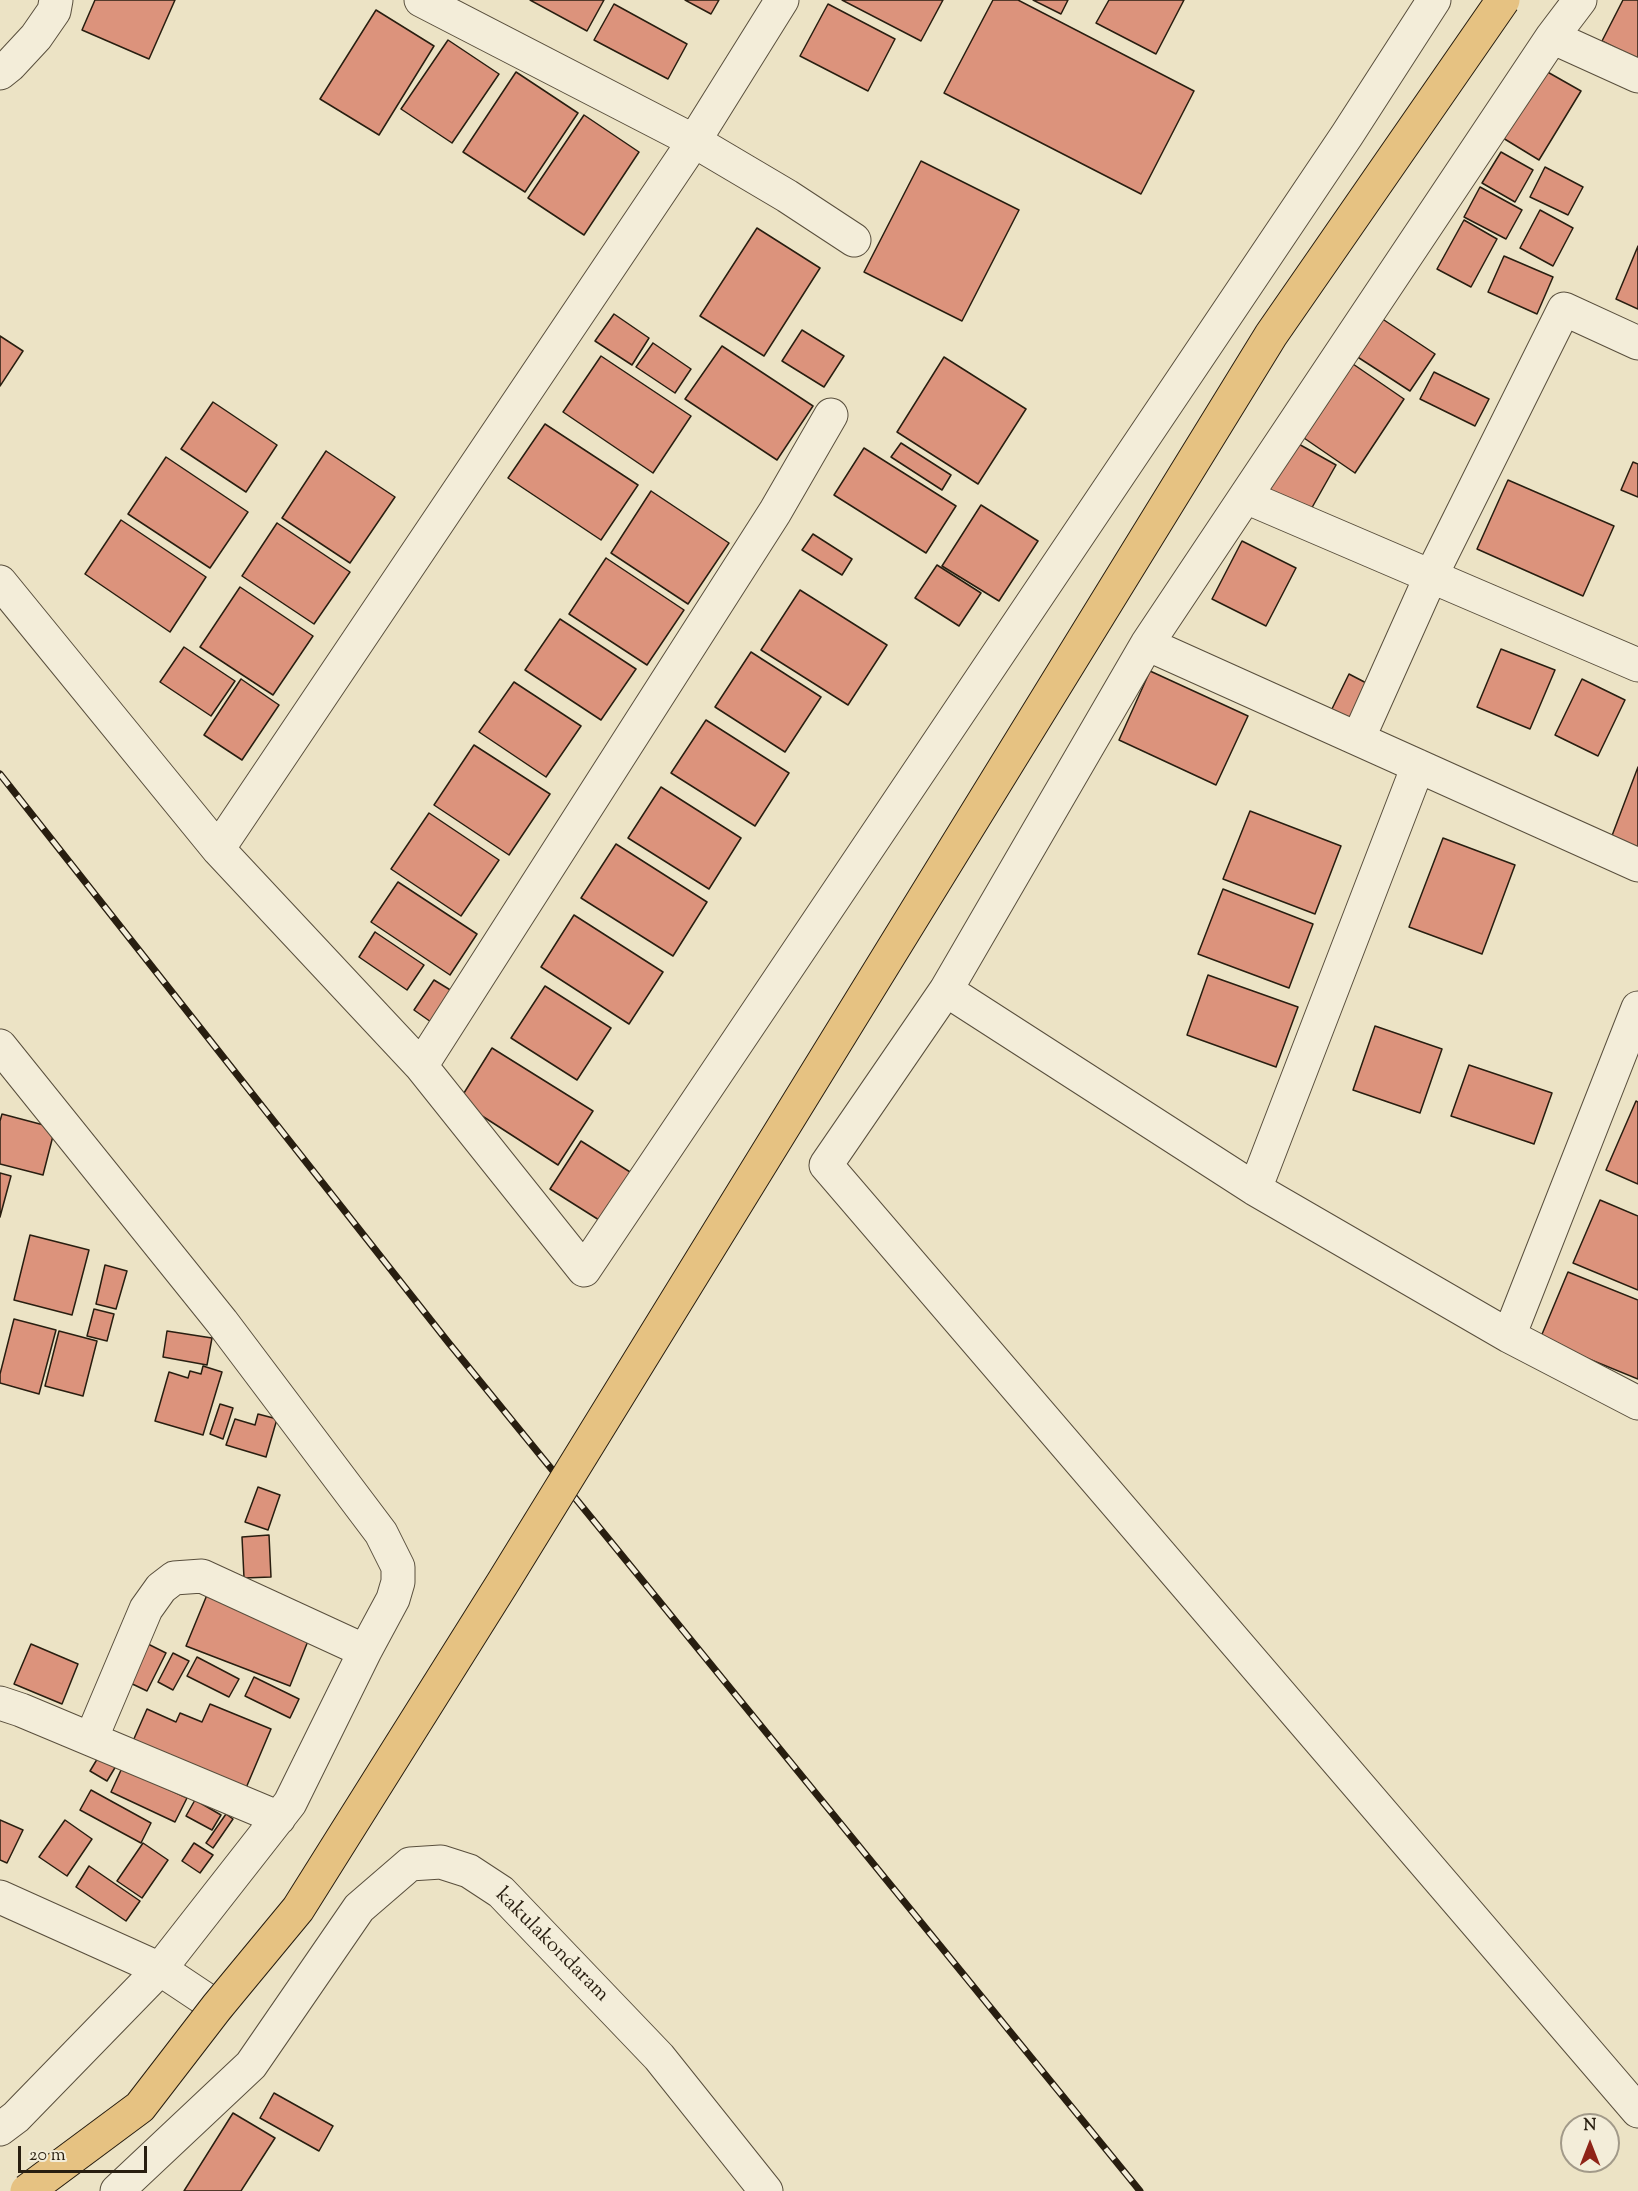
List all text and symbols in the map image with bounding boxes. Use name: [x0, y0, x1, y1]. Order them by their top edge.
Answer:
street label: kakulakondaram: [489, 1884, 613, 2008]
north arrow: [1560, 2113, 1620, 2173]
text: N: [1584, 2115, 1596, 2138]
scale bar: [21, 2134, 150, 2172]
text: 20 m: [29, 2143, 66, 2169]

